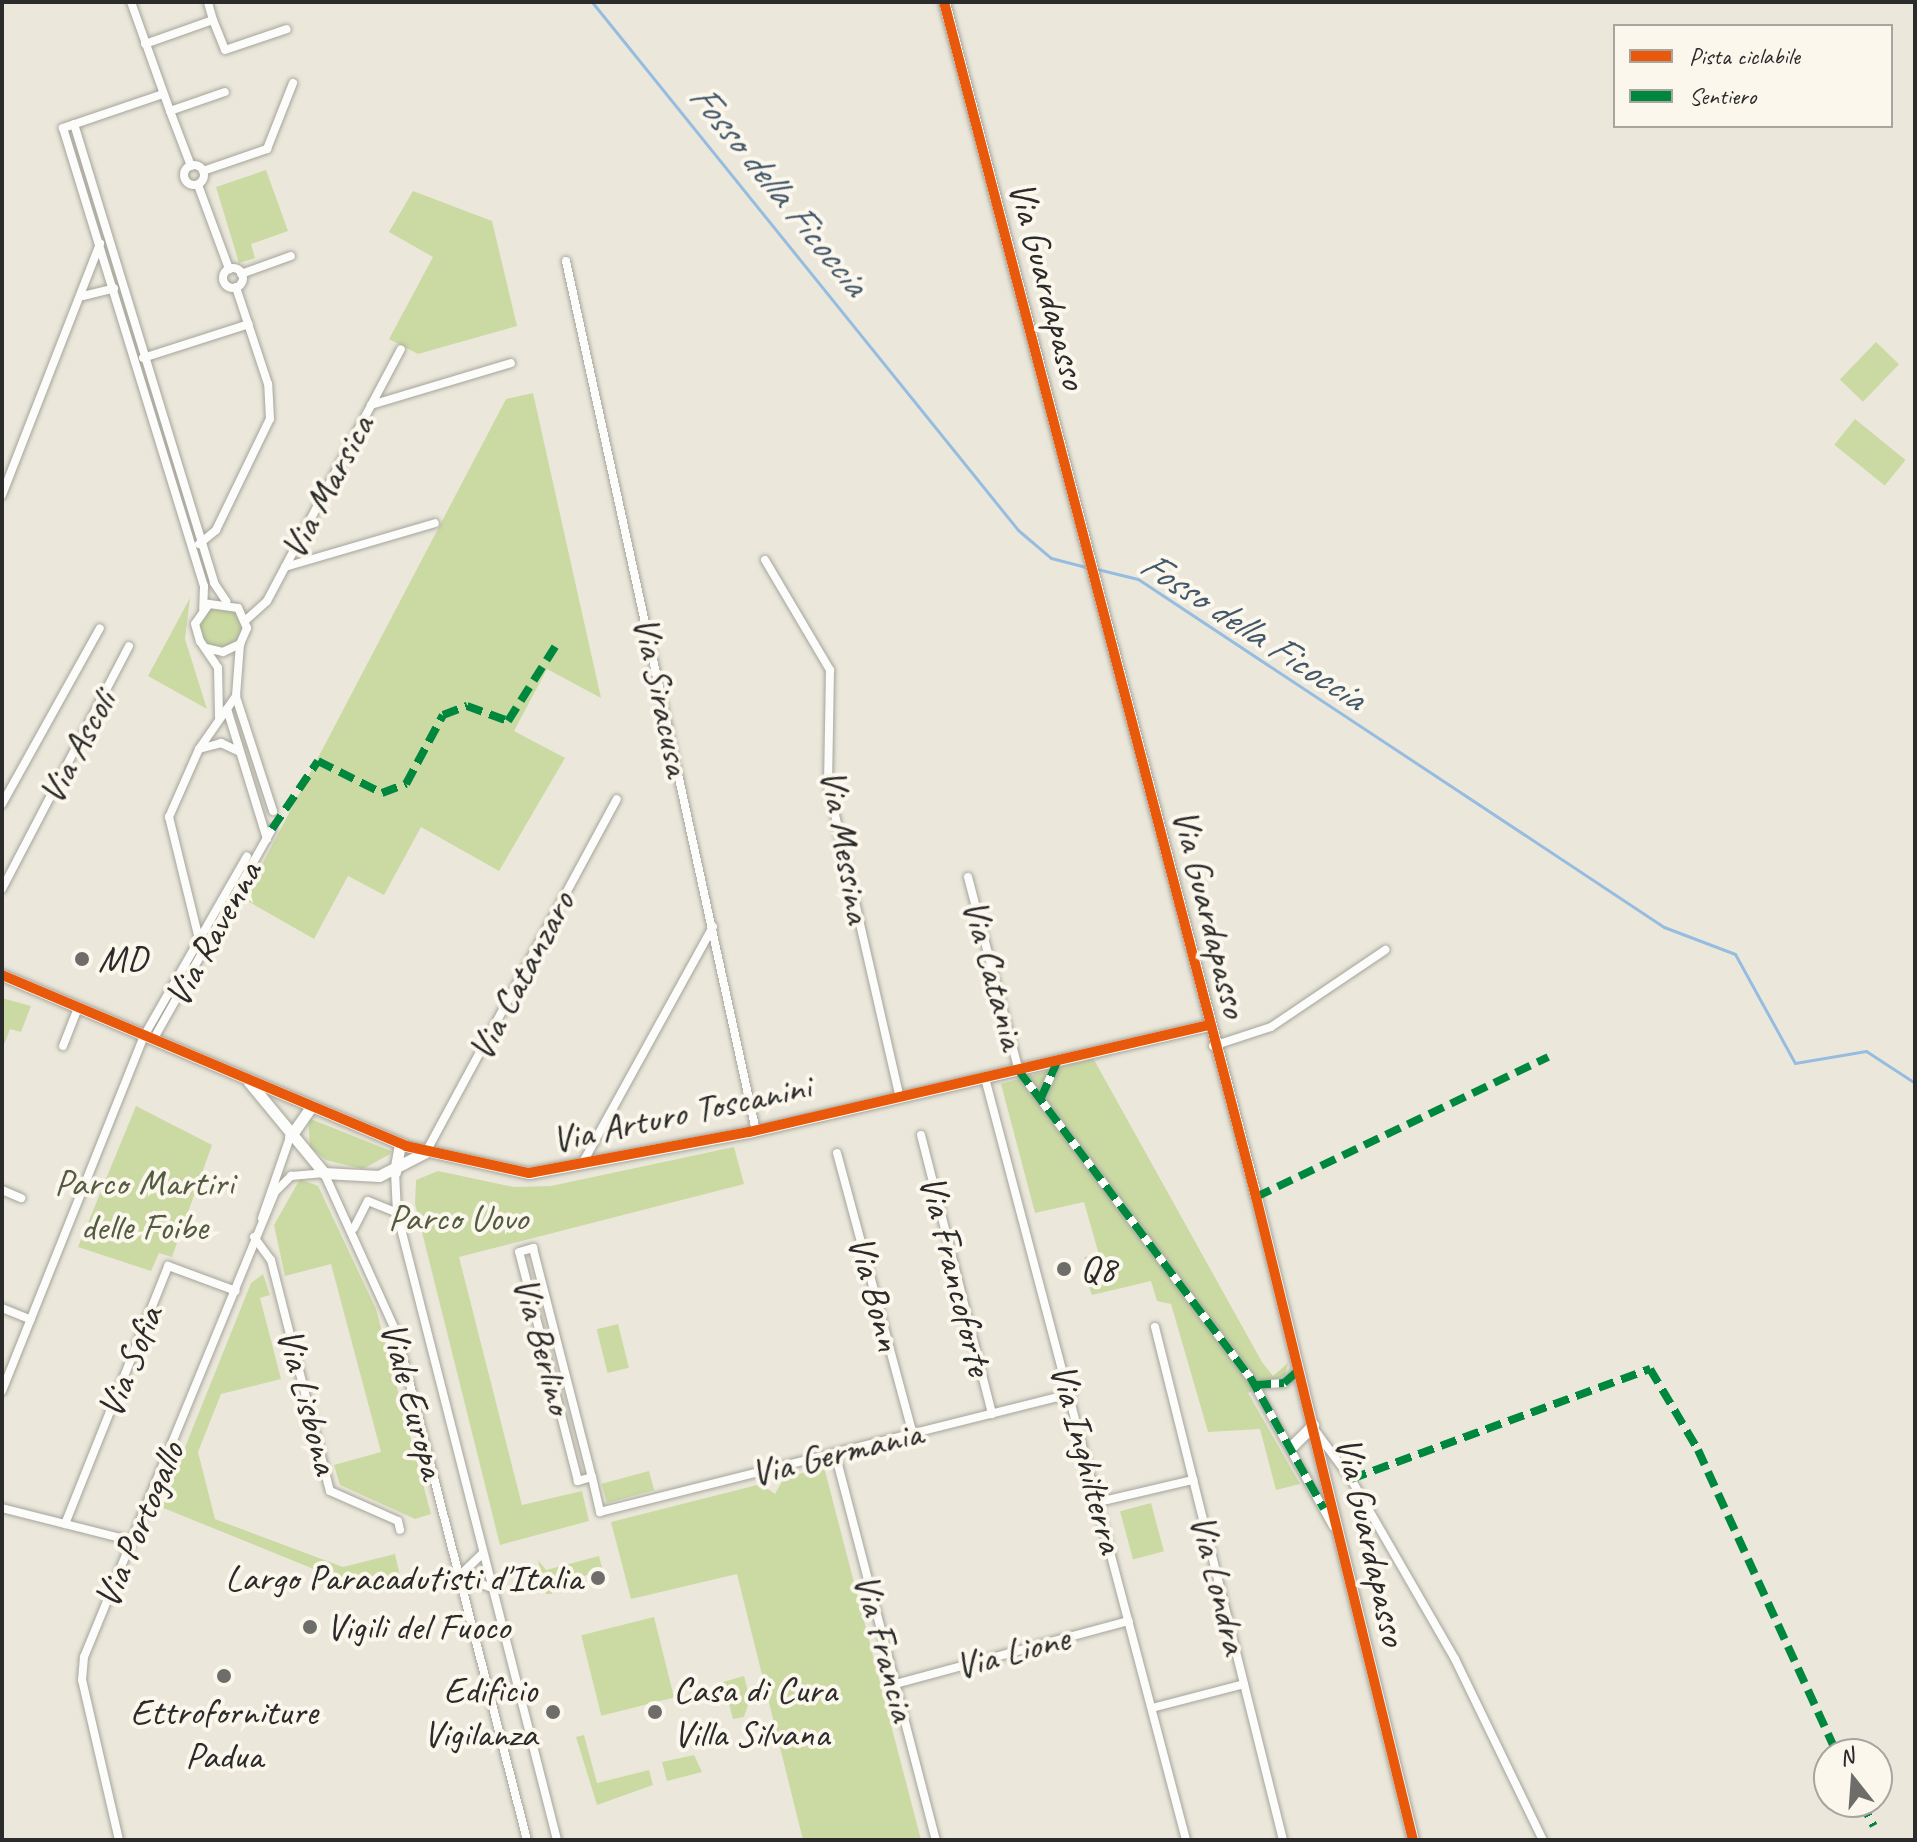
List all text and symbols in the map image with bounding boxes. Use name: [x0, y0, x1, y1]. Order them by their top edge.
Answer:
legend: [1613, 24, 1893, 128]
text: Pista ciclabile: [1689, 41, 1800, 71]
water label: Fosso della Ficoccia: [679, 73, 879, 305]
text: Sentiero: [1689, 81, 1756, 111]
street label: Via Guardapasso: [998, 176, 1098, 394]
street label: Via Marsica: [270, 407, 384, 567]
water label: Fosso della Ficoccia: [1131, 539, 1375, 721]
street label: Via Siracusa: [623, 612, 701, 780]
street label: Via Ascoli: [28, 682, 126, 812]
street label: Via Messina: [810, 765, 882, 927]
street label: Via Guardapasso: [1162, 804, 1258, 1022]
street label: Via Ravenna: [154, 853, 272, 1015]
street label: Via Catanzaro: [458, 884, 584, 1068]
street label: Via Catania: [952, 894, 1036, 1054]
place label: MD: [98, 936, 147, 982]
marker: MD: [73, 950, 91, 968]
street label: Via Arturo Toscanini: [548, 1063, 814, 1163]
park label: Parco Martiri delle Foibe: [54, 1160, 234, 1250]
street label: Via Francoforte: [909, 1170, 1003, 1380]
park label: Parco Uovo: [388, 1195, 528, 1241]
street label: Via Bonn: [838, 1230, 912, 1356]
place label: Q8: [1080, 1246, 1116, 1292]
marker: Q8: [1055, 1260, 1073, 1278]
street label: Via Berlino: [503, 1271, 583, 1419]
street label: Via Sofia: [87, 1300, 173, 1424]
street label: Viale Europa: [370, 1317, 456, 1483]
street label: Via Lisbona: [267, 1323, 349, 1479]
street label: Via Inghilterra: [1040, 1358, 1134, 1558]
street label: Via Germania: [746, 1410, 926, 1496]
street label: Via Guardapasso: [1325, 1432, 1417, 1650]
street label: Via Portogallo: [84, 1436, 194, 1614]
street label: Via Londra: [1180, 1510, 1258, 1658]
place label: Largo Paracadutisti d'Italia: [225, 1555, 582, 1601]
street label: Via Francia: [843, 1568, 927, 1726]
marker: Largo Paracadutisti d'Italia: [589, 1569, 607, 1587]
place label: Vigili del Fuoco: [326, 1604, 509, 1650]
street label: Via Lione: [950, 1615, 1074, 1689]
marker: Vigili del Fuoco: [301, 1618, 319, 1636]
marker: Ettroforniture Padua: [215, 1667, 233, 1685]
place label: Edificio Vigilanza: [423, 1667, 537, 1756]
place label: Casa di Cura Villa Silvana: [673, 1667, 837, 1756]
place label: Ettroforniture Padua: [130, 1689, 318, 1778]
marker: Casa di Cura Villa Silvana: [644, 1701, 666, 1723]
marker: Edificio Vigilanza: [544, 1703, 562, 1721]
north arrow: [1813, 1738, 1893, 1818]
text: N: [1836, 1742, 1857, 1772]

